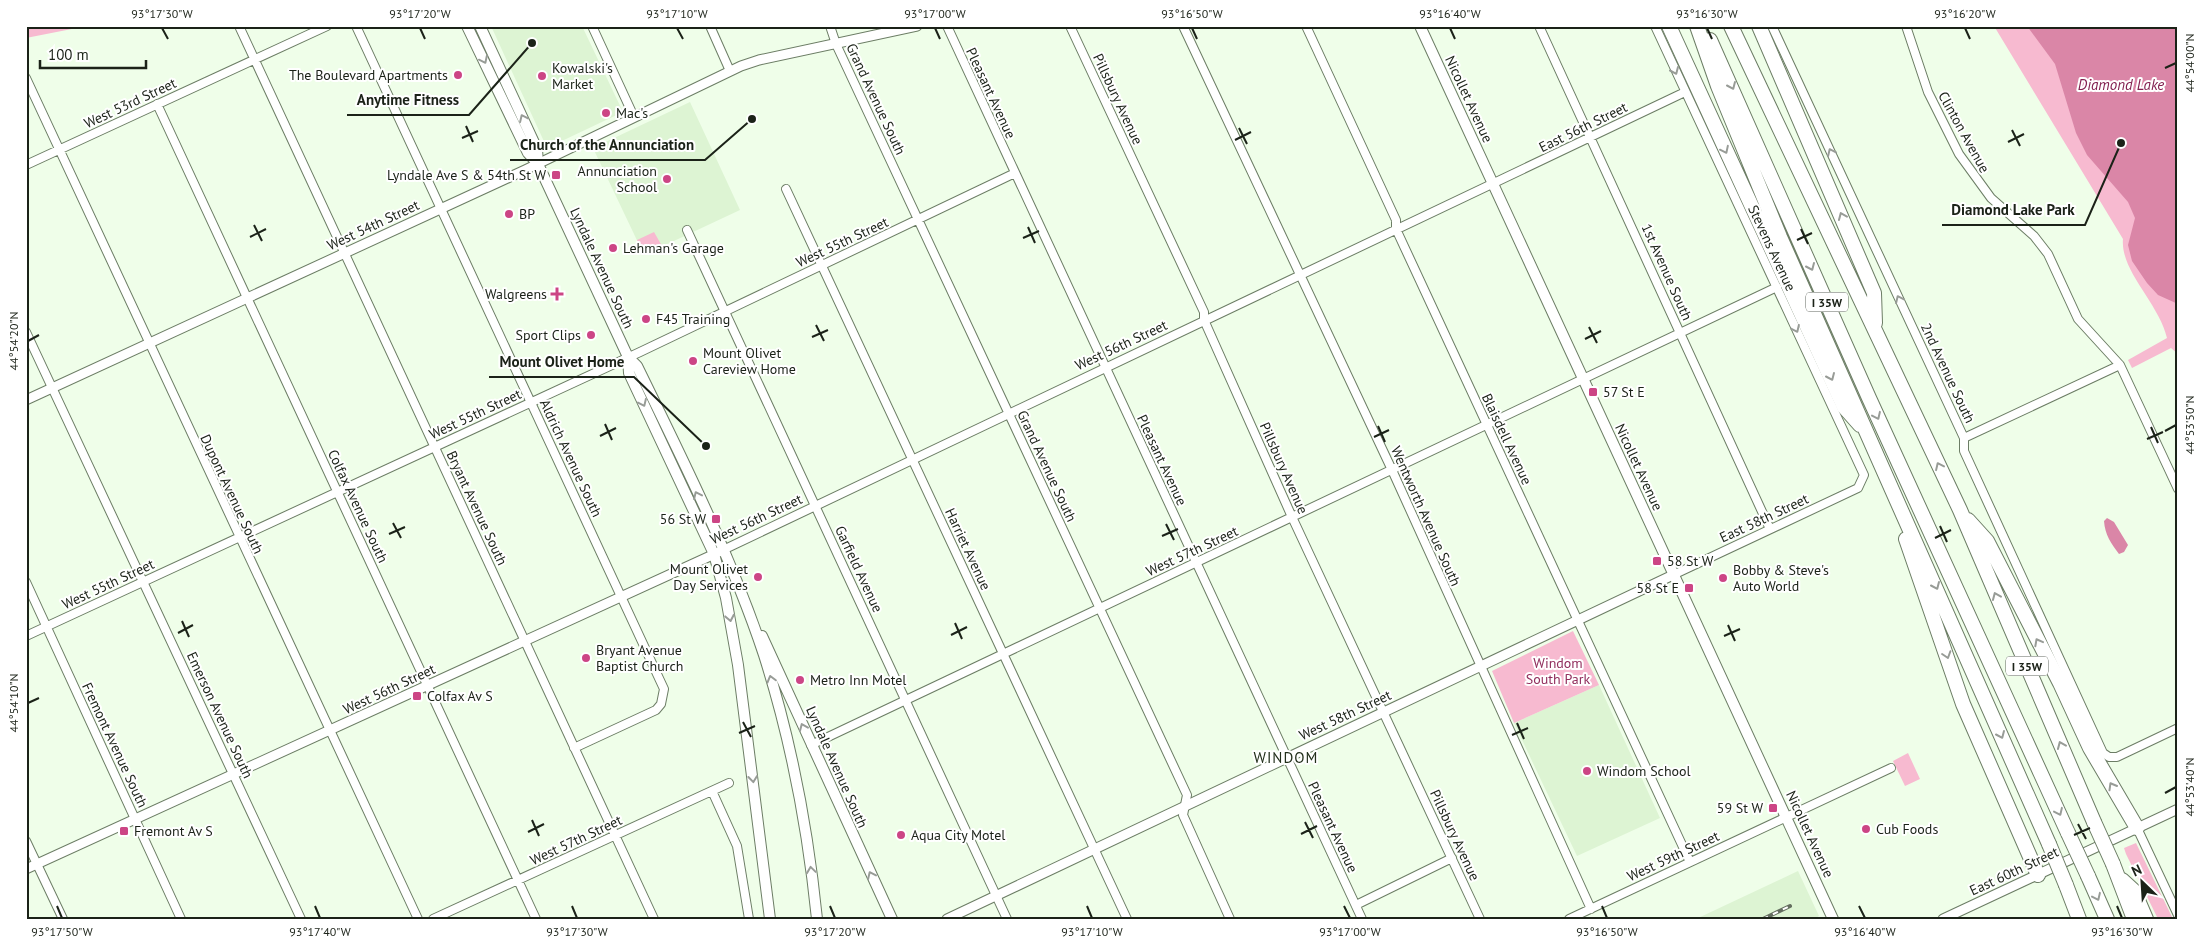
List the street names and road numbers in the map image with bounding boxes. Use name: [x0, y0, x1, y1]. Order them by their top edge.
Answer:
street label: Grand Avenue South: [842, 40, 910, 158]
street label: Pleasant Avenue: [962, 45, 1020, 141]
street label: Pillsbury Avenue: [1089, 51, 1147, 147]
street label: Nicollet Avenue: [1441, 53, 1497, 145]
street label: West 53rd Street: [81, 74, 179, 132]
street label: Clinton Avenue: [1934, 88, 1994, 176]
street label: East 56th Street: [1536, 98, 1630, 156]
street label: West 54th Street: [324, 196, 422, 254]
street label: Stevens Avenue: [1744, 202, 1800, 294]
street label: Lyndale Avenue South: [566, 205, 638, 331]
street label: West 55th Street: [793, 213, 891, 271]
street label: 1st Avenue South: [1638, 221, 1696, 323]
road number: I 35W: [1806, 292, 1848, 312]
street label: West 56th Street: [1072, 316, 1170, 374]
street label: 2nd Avenue South: [1917, 320, 1979, 426]
street label: West 55th Street: [426, 385, 524, 443]
street label: Blaisdell Avenue: [1478, 390, 1536, 488]
street label: Aldrich Avenue South: [536, 396, 606, 520]
street label: Grand Avenue South: [1013, 407, 1081, 525]
street label: Pleasant Avenue: [1133, 412, 1191, 508]
street label: Pillsbury Avenue: [1256, 419, 1312, 517]
street label: Nicollet Avenue: [1611, 421, 1667, 513]
street label: Dupont Avenue South: [196, 431, 268, 557]
street label: Wentworth Avenue South: [1387, 443, 1465, 589]
street label: Colfax Avenue South: [324, 446, 392, 566]
street label: Bryant Avenue South: [443, 448, 511, 568]
street label: East 58th Street: [1717, 489, 1812, 546]
street label: West 56th Street: [707, 490, 805, 548]
street label: Harriet Avenue: [941, 505, 995, 593]
street label: West 57th Street: [1143, 522, 1241, 580]
street label: Garfield Avenue: [831, 523, 887, 615]
street label: West 55th Street: [59, 555, 157, 613]
street label: Emerson Avenue South: [183, 649, 257, 781]
road number: I 35W: [2006, 656, 2048, 676]
street label: West 56th Street: [340, 660, 438, 718]
street label: Fremont Avenue South: [78, 680, 152, 810]
street label: West 58th Street: [1296, 686, 1394, 744]
street label: Lyndale Avenue South: [802, 703, 872, 831]
street label: Pleasant Avenue: [1304, 779, 1362, 875]
street label: Pillsbury Avenue: [1426, 787, 1484, 883]
street label: Nicollet Avenue: [1782, 788, 1838, 880]
street label: West 57th Street: [527, 811, 625, 869]
street label: West 59th Street: [1624, 827, 1722, 885]
street label: East 60th Street: [1967, 842, 2062, 899]

